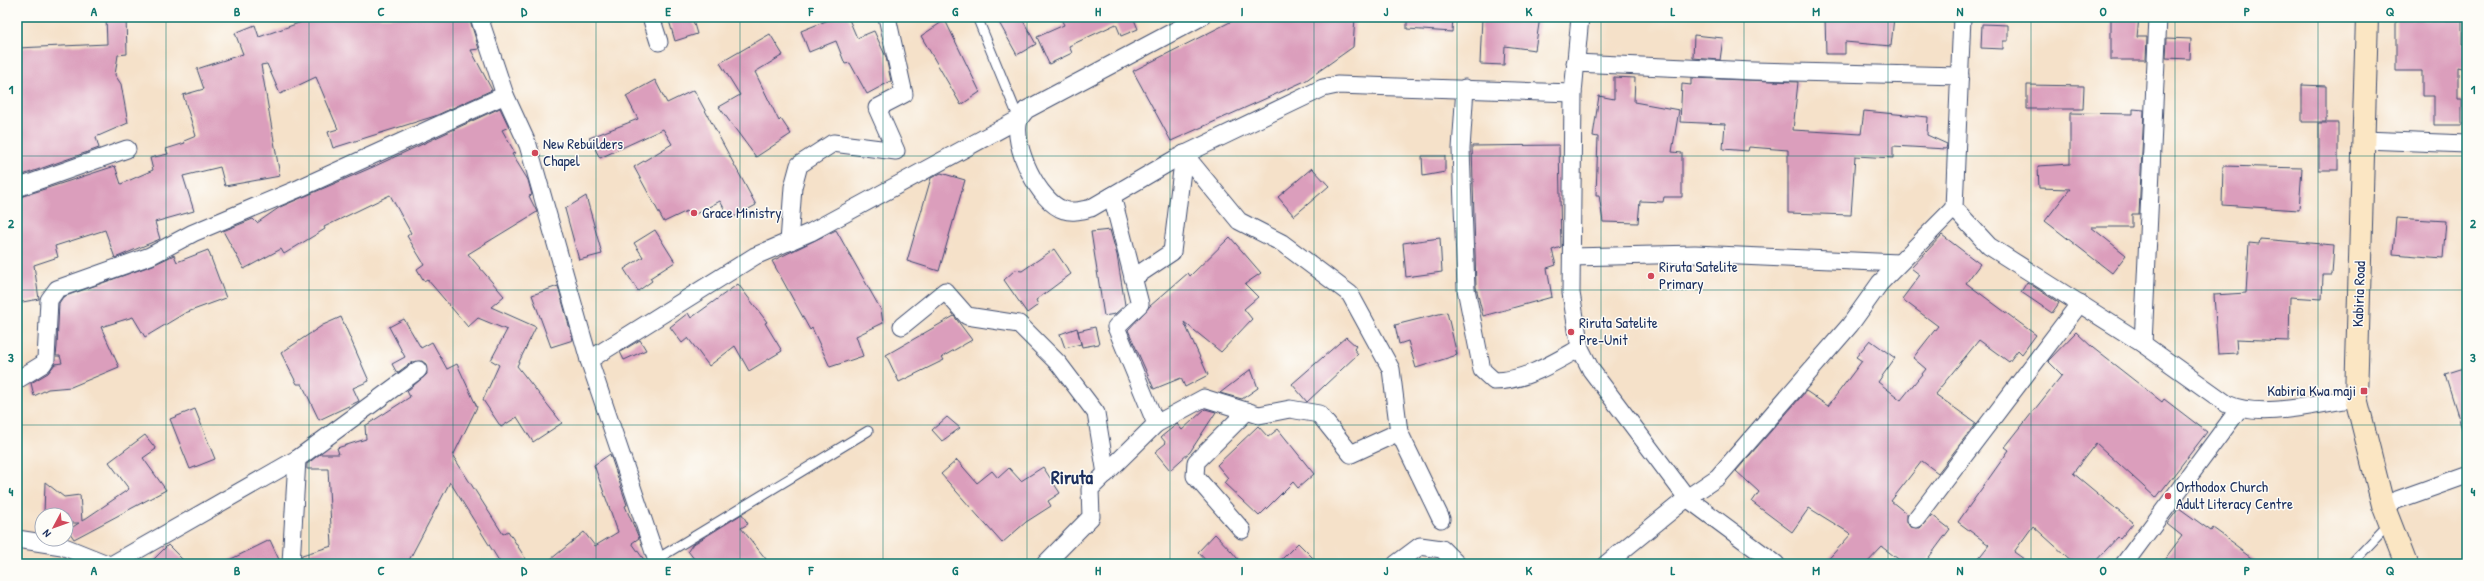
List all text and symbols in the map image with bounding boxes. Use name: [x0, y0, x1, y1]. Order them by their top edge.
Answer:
text: A: [91, 2, 98, 20]
text: B: [234, 2, 241, 20]
text: C: [377, 2, 385, 20]
text: D: [521, 2, 528, 20]
text: E: [665, 2, 671, 20]
text: F: [808, 2, 815, 20]
text: G: [952, 2, 959, 20]
text: H: [1095, 2, 1101, 20]
text: I: [1240, 2, 1244, 20]
text: J: [1384, 2, 1389, 20]
text: K: [1526, 2, 1533, 20]
text: L: [1671, 2, 1676, 20]
text: M: [1812, 2, 1820, 20]
text: N: [1957, 2, 1964, 20]
text: O: [2099, 2, 2107, 20]
text: P: [2244, 2, 2250, 20]
text: Q: [2386, 2, 2395, 20]
text: 1: [9, 80, 14, 98]
text: 1: [2471, 80, 2476, 98]
place label: New Rebuilders Chapel: [543, 133, 623, 171]
marker: New Rebuilders Chapel: [530, 148, 540, 158]
place label: Grace Ministry: [702, 202, 782, 223]
marker: Grace Ministry: [689, 208, 699, 218]
text: 2: [8, 214, 15, 232]
text: 2: [2470, 214, 2477, 232]
place label: Riruta Satelite Primary: [1659, 256, 1738, 294]
street label: Kabiria Road: [2347, 260, 2370, 327]
marker: Riruta Satelite Primary: [1646, 271, 1656, 281]
place label: Riruta Satelite Pre-Unit: [1579, 312, 1658, 350]
marker: Riruta Satelite Pre-Unit: [1566, 327, 1576, 337]
text: 3: [8, 348, 14, 366]
text: 3: [2470, 348, 2476, 366]
place label: Kabiria Kwa maji: [2267, 380, 2356, 401]
marker: Kabiria Kwa maji: [2359, 386, 2369, 396]
district label: Riruta: [1051, 464, 1093, 490]
place label: Orthodox Church Adult Literacy Centre: [2176, 476, 2293, 514]
text: 4: [9, 482, 14, 500]
text: 4: [2471, 482, 2476, 500]
marker: Orthodox Church Adult Literacy Centre: [2163, 491, 2173, 501]
north arrow: [34, 507, 74, 547]
text: N: [39, 527, 54, 540]
text: A: [91, 561, 98, 579]
text: B: [234, 561, 241, 579]
text: C: [377, 561, 385, 579]
text: D: [521, 561, 528, 579]
text: E: [665, 561, 671, 579]
text: F: [808, 561, 815, 579]
text: G: [952, 561, 959, 579]
text: H: [1095, 561, 1101, 579]
text: I: [1240, 561, 1244, 579]
text: J: [1384, 561, 1389, 579]
text: K: [1526, 561, 1533, 579]
text: L: [1671, 561, 1676, 579]
text: M: [1812, 561, 1820, 579]
text: N: [1957, 561, 1964, 579]
text: O: [2099, 561, 2107, 579]
text: P: [2244, 561, 2250, 579]
text: Q: [2386, 561, 2395, 579]

